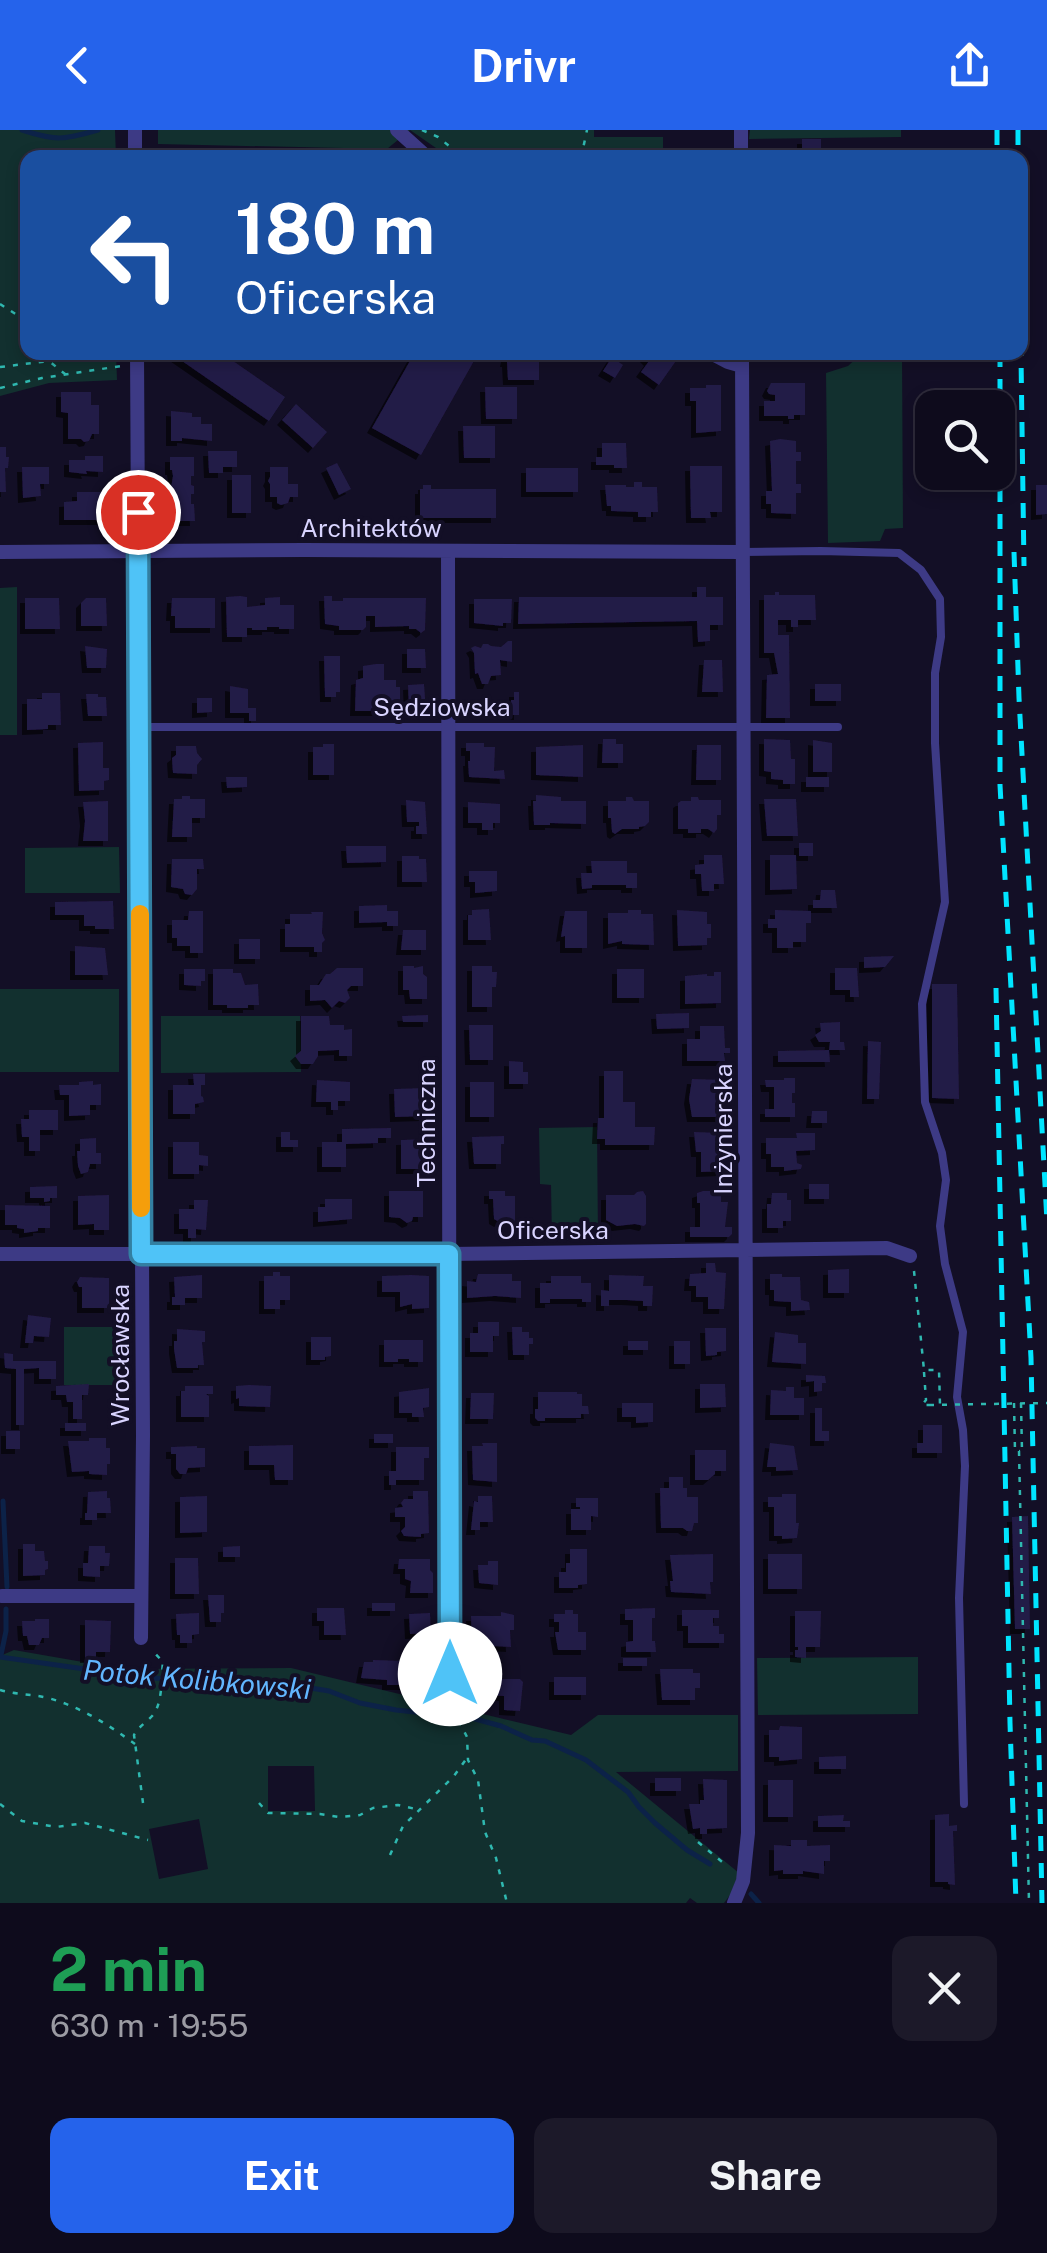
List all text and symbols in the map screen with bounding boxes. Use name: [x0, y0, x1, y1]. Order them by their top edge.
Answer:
icon: back: [50, 38, 105, 93]
icon: share: [942, 38, 997, 93]
text: Drivr: [471, 39, 576, 92]
text: 180 m: [235, 187, 435, 270]
icon: left: [70, 190, 200, 320]
text: Oficerska: [235, 271, 436, 324]
map controls: [915, 390, 1015, 490]
button: search: [915, 390, 1015, 490]
pin: [96, 470, 181, 555]
icon: arrive: [111, 485, 166, 540]
street label: Architektów: [300, 513, 442, 543]
street label: Sędziowska: [373, 692, 511, 722]
street label: Techniczna: [411, 1058, 441, 1188]
street label: Inżynierska: [708, 1063, 738, 1195]
street label: Oficerska: [497, 1215, 609, 1245]
street label: Wrocławska: [105, 1284, 135, 1426]
position arrow: [398, 1622, 502, 1726]
water label: Potok Kolibkowski: [82, 1653, 312, 1705]
text: 2 min: [50, 1934, 207, 2005]
button: close: [892, 1936, 997, 2041]
text: 630 m · 19:55: [50, 2007, 249, 2044]
button: Exit: [50, 2118, 514, 2233]
button: Share: [534, 2118, 997, 2233]

